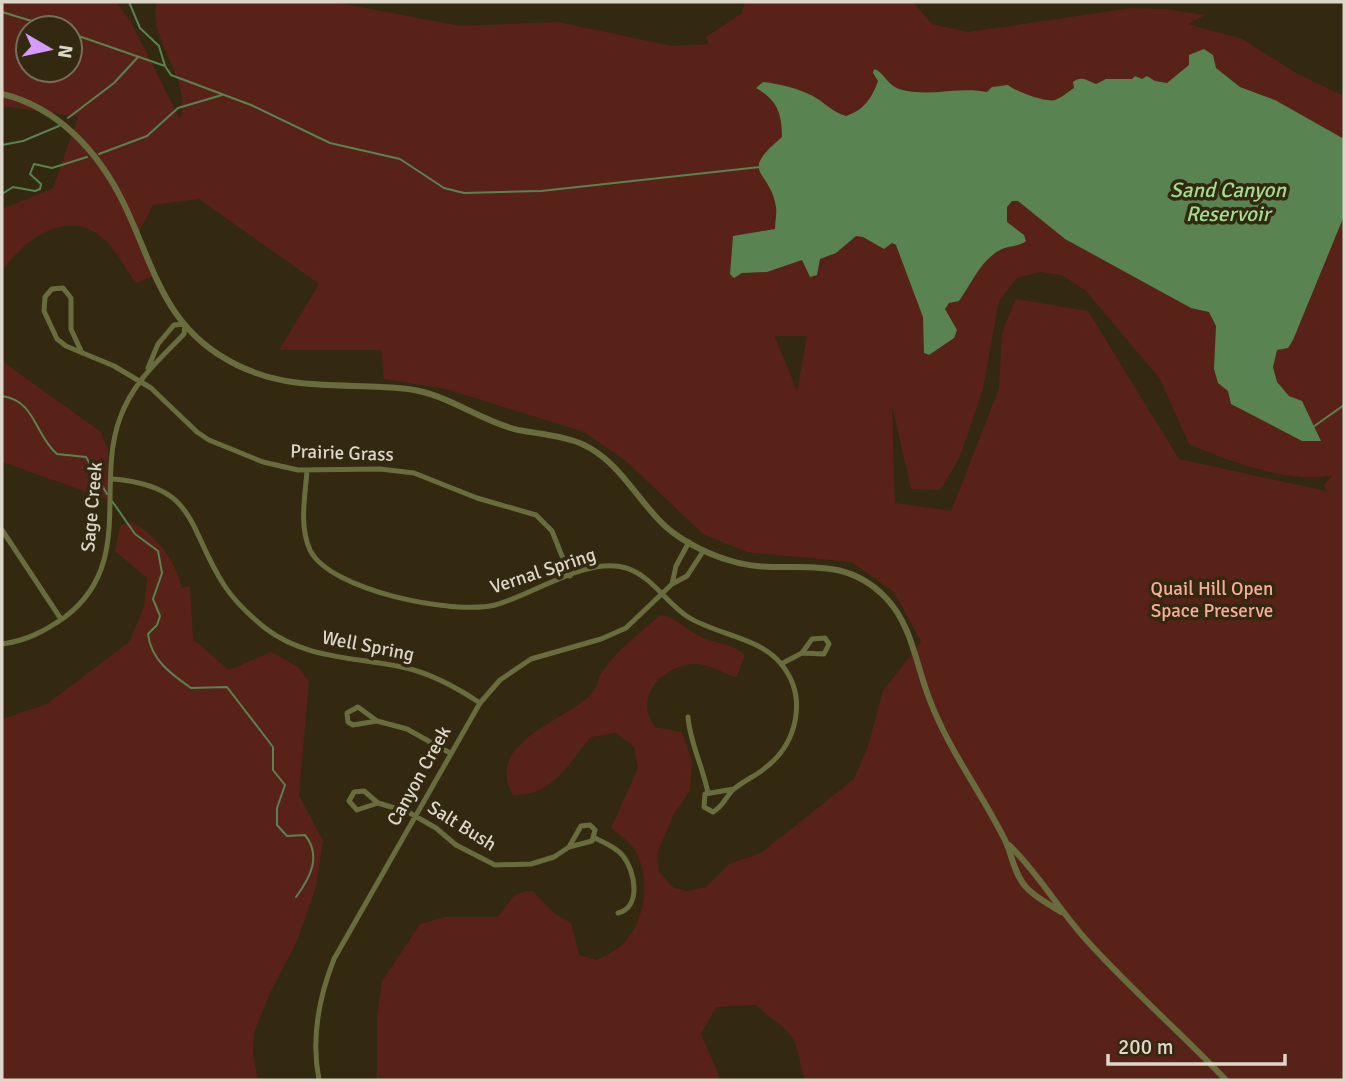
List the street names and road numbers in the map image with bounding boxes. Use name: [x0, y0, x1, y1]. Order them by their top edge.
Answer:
street label: Prairie Grass: [290, 439, 394, 467]
street label: Sage Creek: [76, 460, 108, 553]
street label: Vernal Spring: [487, 543, 599, 599]
street label: Well Spring: [320, 625, 416, 667]
street label: Canyon Creek: [382, 721, 457, 830]
street label: Salt Bush: [423, 795, 501, 857]

